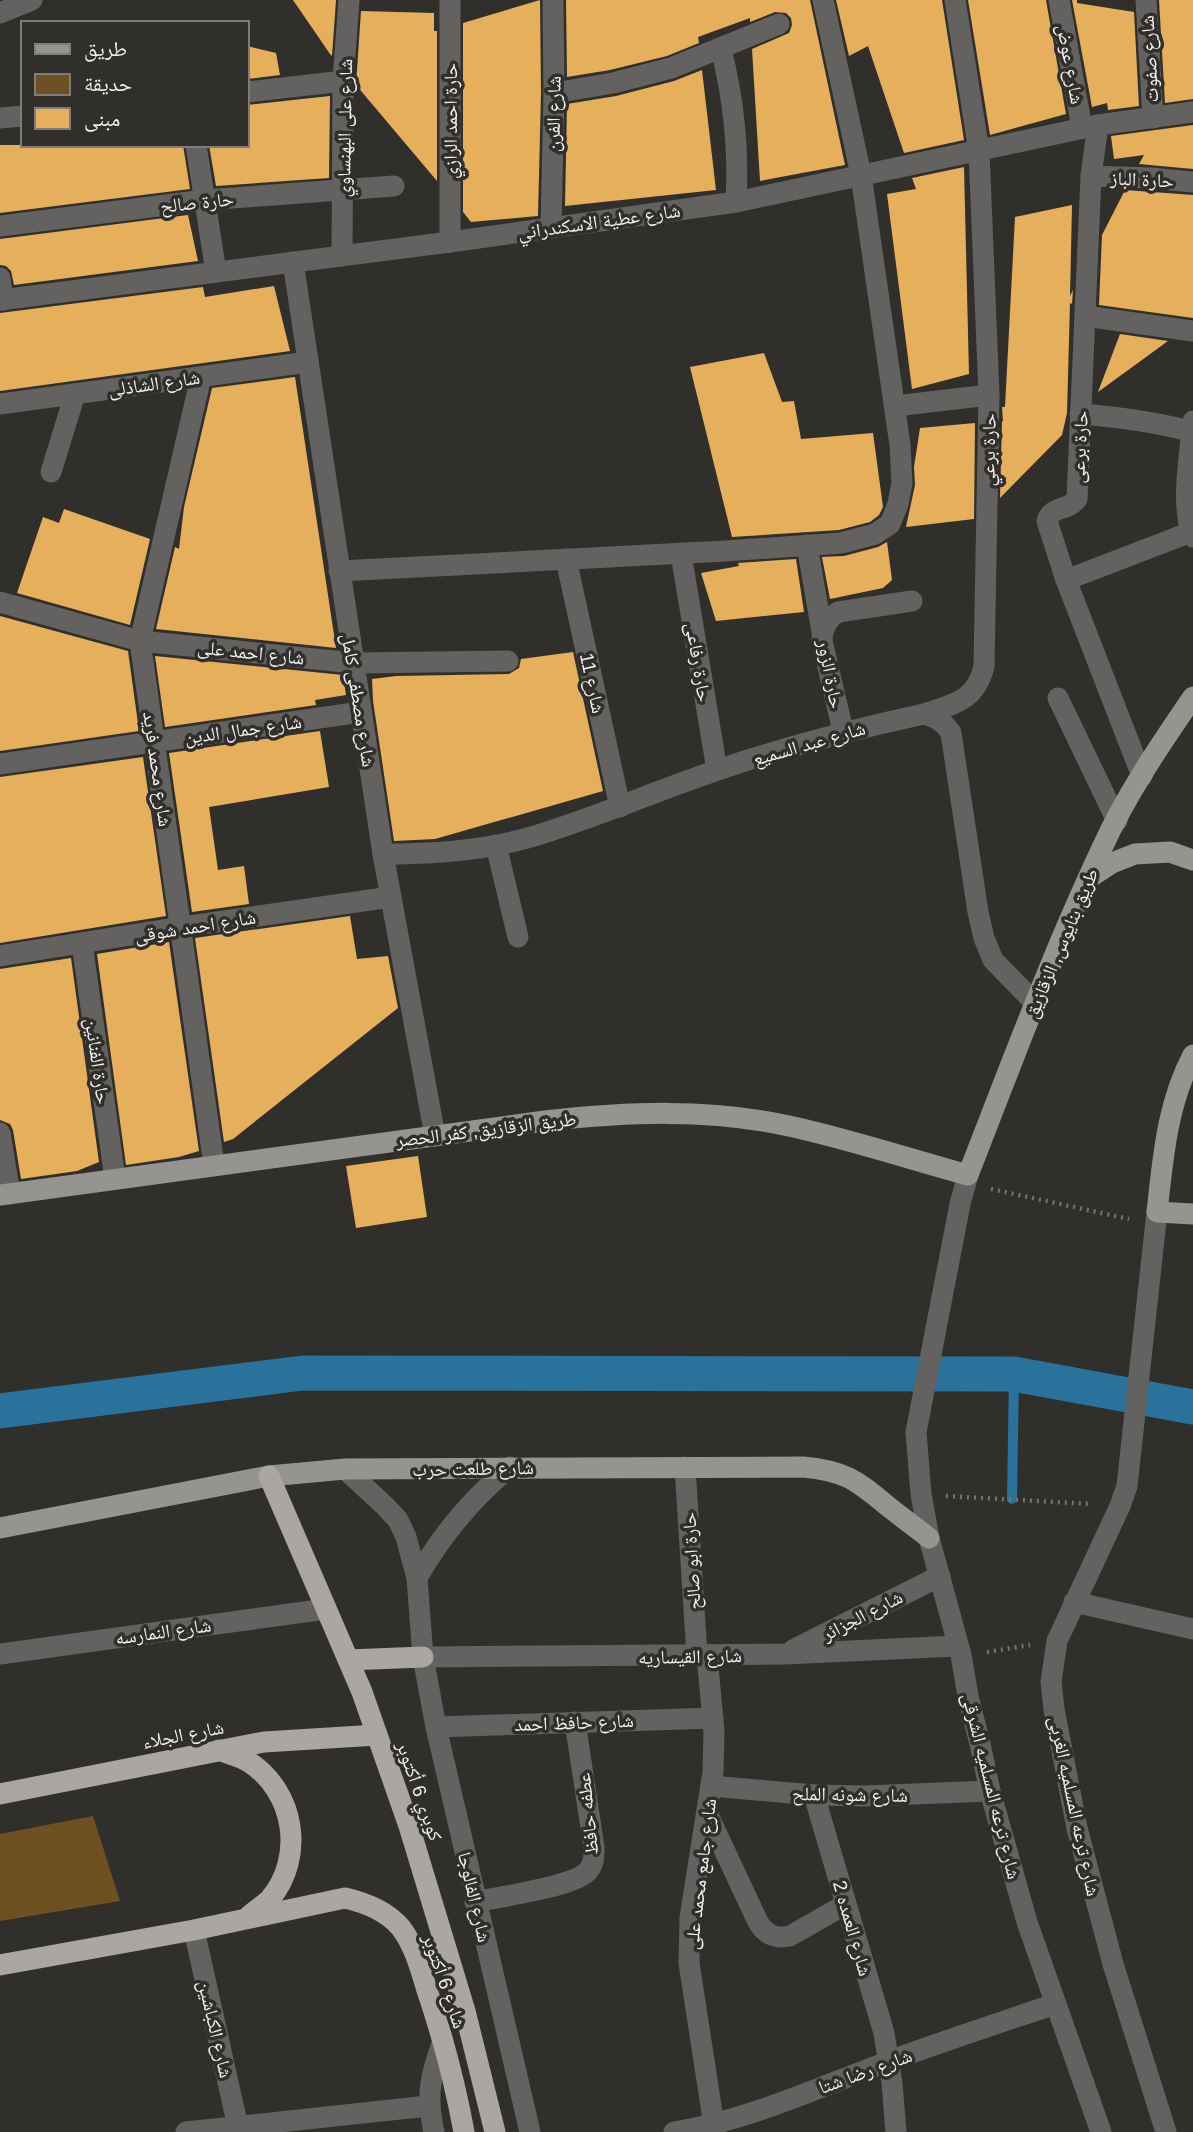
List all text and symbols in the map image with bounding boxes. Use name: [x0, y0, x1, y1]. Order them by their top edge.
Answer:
street label: شارع صفوت: [1137, 15, 1163, 103]
legend: [21, 21, 248, 147]
street label: شارع عوض: [1052, 23, 1088, 106]
text: طريق: [84, 37, 127, 62]
street label: شارع على البهنساوي: [333, 58, 361, 198]
street label: حارة احمد الرازي: [440, 63, 466, 179]
text: حديقة: [84, 72, 132, 95]
street label: شارع الفرن: [542, 76, 566, 152]
text: مبنى: [84, 107, 120, 132]
street label: حارة الباز: [1109, 167, 1174, 193]
street label: حارة صالح: [159, 188, 235, 219]
street label: شارع عطية الاسكندراني: [516, 200, 682, 248]
street label: شارع الشاذلى: [107, 367, 201, 401]
street label: حارة برعى: [1067, 410, 1093, 484]
street label: حارة برعي: [977, 413, 1004, 487]
street label: حارة رفاعى: [681, 621, 715, 703]
street label: شارع مصطفى كامل: [337, 632, 379, 769]
street label: شارع احمد على: [196, 636, 305, 670]
street label: حارة الزور: [812, 637, 847, 711]
street label: شارع 11: [575, 651, 609, 715]
street label: شارع محمد فريد: [138, 710, 176, 828]
street label: شارع جمال الدين: [183, 711, 303, 749]
street label: شارع عبد السميع: [751, 717, 868, 771]
street label: طريق بنايوس, الزقازيق: [1021, 865, 1103, 1021]
street label: شارع احمد شوقى: [133, 907, 257, 947]
street label: حارة الفنانين: [80, 1017, 114, 1106]
street label: طريق الزقازيق, كفر الحصر: [394, 1108, 578, 1152]
street label: شارع طلعت حرب: [412, 1457, 534, 1481]
street label: حارة ابو صالح: [678, 1512, 707, 1610]
street label: شارع الجزائر: [817, 1586, 907, 1646]
street label: شارع النمارسه: [114, 1614, 212, 1650]
street label: شارع القيساريه: [638, 1645, 742, 1669]
street label: شارع ترعه المسلميه الشرقى: [957, 1691, 1025, 1882]
street label: شارع حافظ احمد: [514, 1710, 634, 1736]
street label: شارع ترعه المسلميه الغربى: [1044, 1714, 1104, 1898]
street label: شارع الجلاء: [141, 1716, 226, 1754]
street label: كوبري 6 أكتوبر: [388, 1738, 447, 1845]
street label: عطفه حافظ: [573, 1771, 602, 1856]
street label: شارع شونه الملح: [792, 1783, 908, 1808]
street label: شارع جامع محمد على: [681, 1797, 722, 1951]
street label: شارع الفالوجا: [453, 1850, 495, 1944]
street label: شارع العمده 2: [828, 1878, 876, 1979]
street label: شارع 6 أكتوبر: [417, 1930, 471, 2031]
street label: شارع الكباشين: [193, 1978, 237, 2080]
street label: شارع رضا شتا: [816, 2045, 915, 2099]

